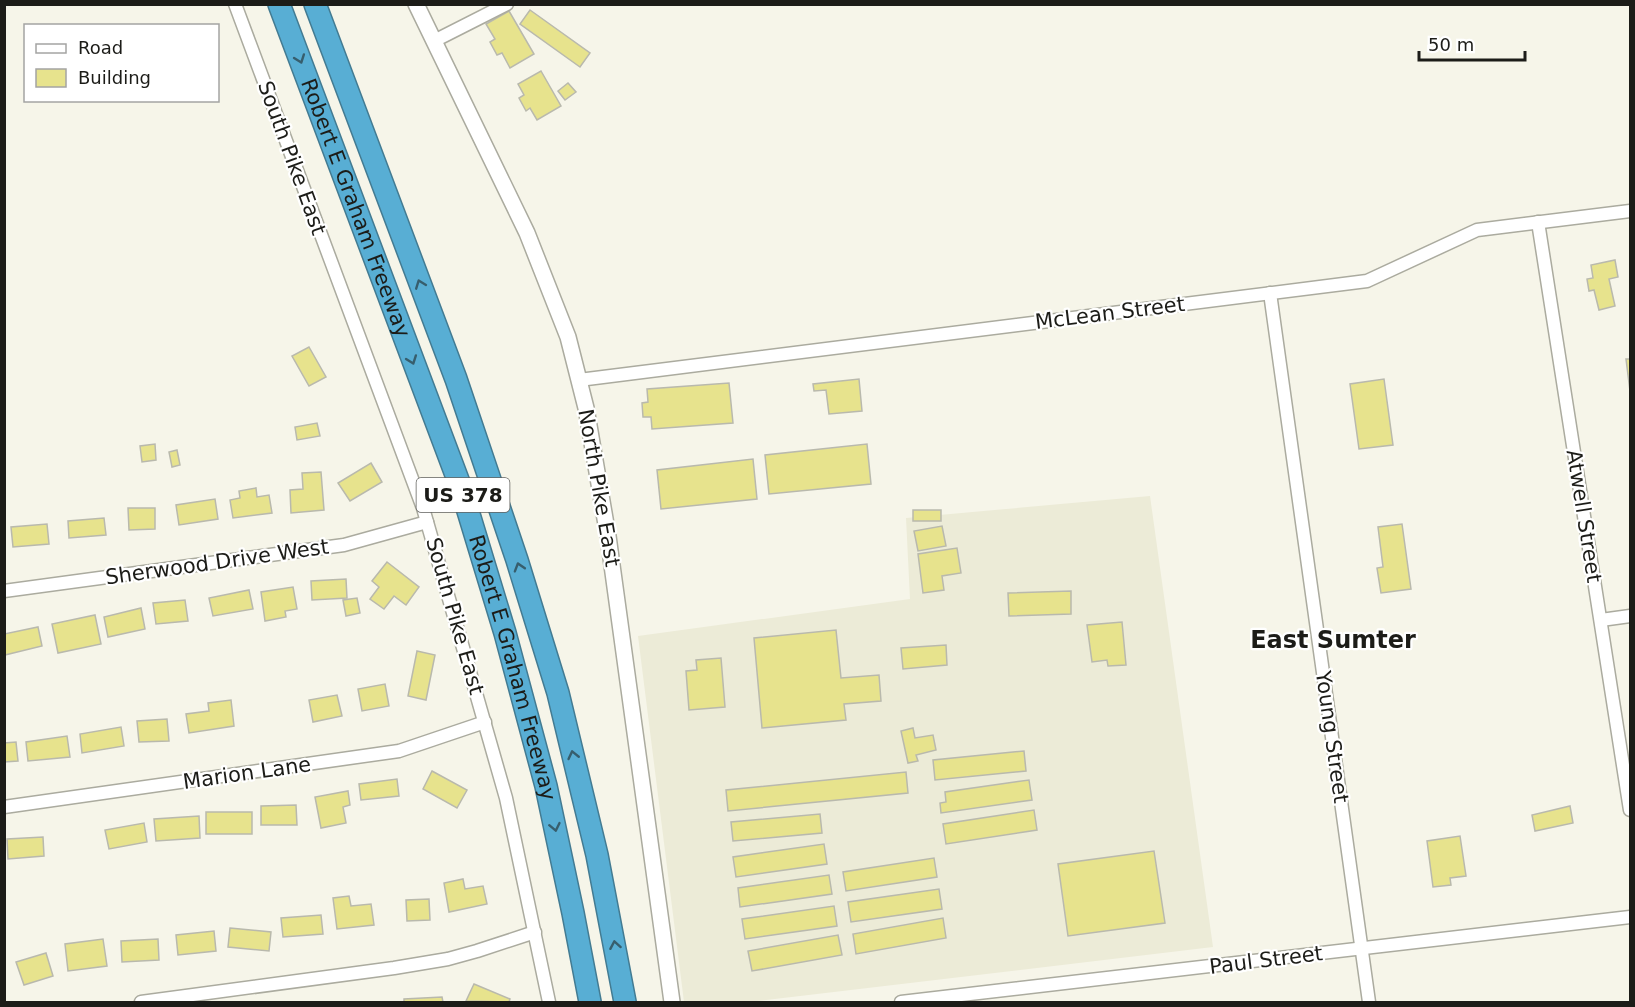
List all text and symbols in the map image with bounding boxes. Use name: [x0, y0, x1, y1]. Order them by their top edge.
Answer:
legend: [24, 24, 219, 102]
scale bar: [1419, 24, 1526, 62]
text: 50 m: [1428, 34, 1474, 55]
text: Road: [78, 37, 123, 58]
one-way arrow: [292, 53, 305, 64]
text: Building: [78, 67, 151, 88]
street label: Robert E Graham Freeway: [296, 75, 415, 341]
street label: South Pike East: [253, 78, 331, 238]
one-way arrow: [415, 279, 428, 290]
street label: McLean Street: [1034, 292, 1186, 334]
one-way arrow: [404, 354, 417, 365]
street label: North Pike East: [573, 407, 625, 569]
street label: Atwell Street: [1562, 448, 1606, 584]
road number: US 378: [416, 478, 510, 512]
street label: Robert E Graham Freeway: [464, 532, 561, 802]
street label: Sherwood Drive West: [104, 534, 330, 590]
street label: South Pike East: [421, 535, 489, 697]
one-way arrow: [514, 562, 527, 573]
district label: East Sumter: [1250, 626, 1416, 654]
street label: Young Street: [1311, 668, 1353, 805]
one-way arrow: [567, 750, 580, 760]
street label: Marion Lane: [181, 752, 313, 794]
one-way arrow: [548, 822, 561, 832]
one-way arrow: [609, 940, 622, 950]
street label: Paul Street: [1208, 941, 1324, 979]

